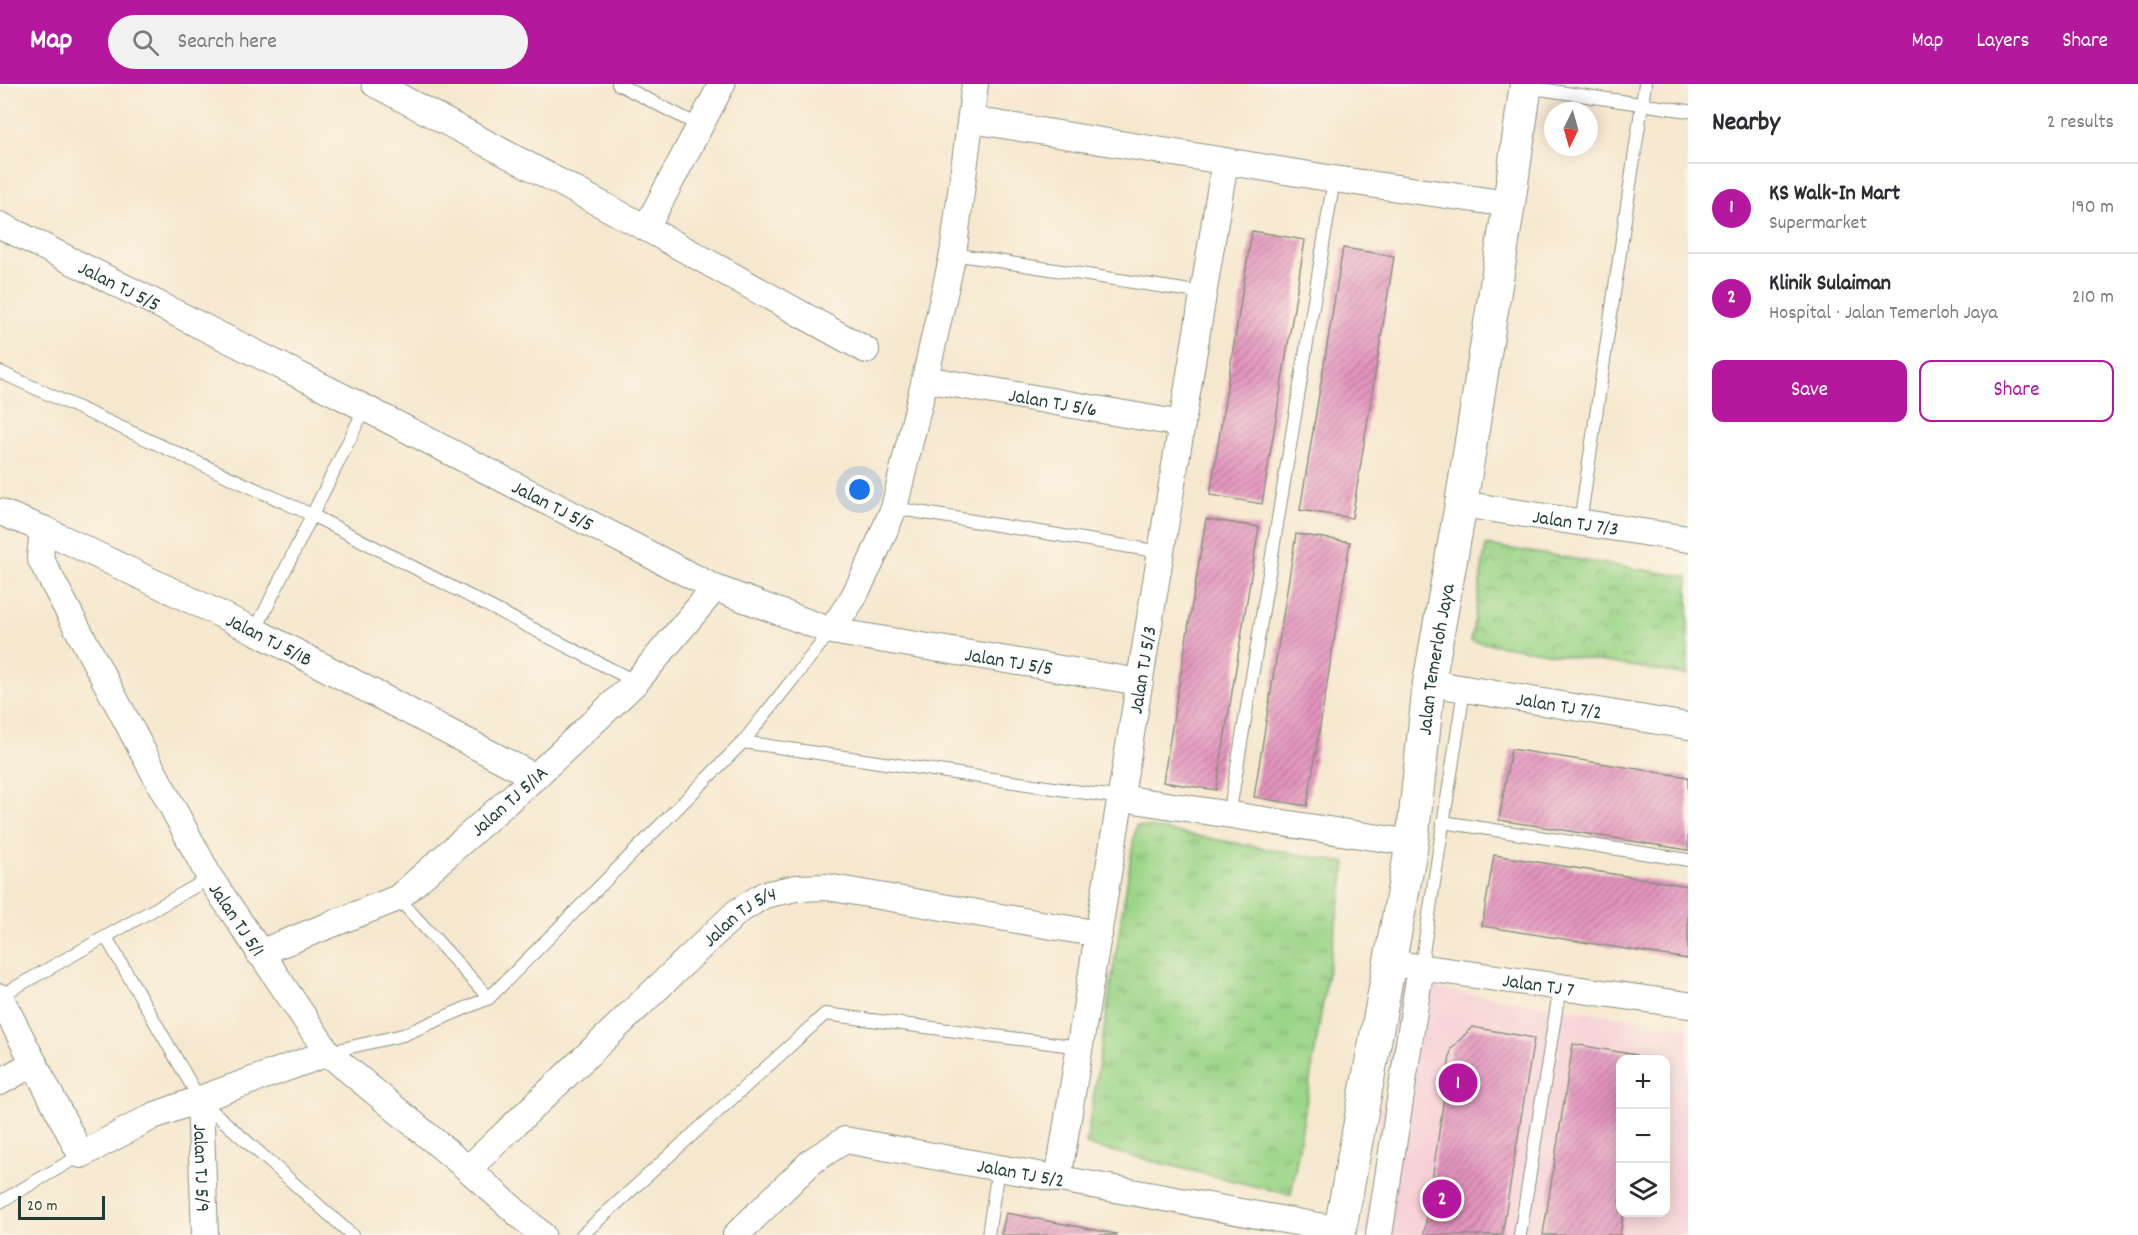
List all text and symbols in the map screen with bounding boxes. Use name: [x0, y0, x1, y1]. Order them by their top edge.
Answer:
search box: [108, 15, 528, 69]
text: Map: [30, 22, 72, 62]
icon: search: [129, 26, 162, 59]
text: Search here: [177, 27, 277, 58]
text: Map: [1912, 27, 1943, 57]
text: Layers: [1976, 27, 2029, 57]
text: Share: [2062, 27, 2108, 57]
north arrow: [1544, 102, 1598, 156]
text: Nearby: [1712, 105, 1780, 142]
text: 2 results: [2047, 109, 2114, 137]
text: KS Walk-In Mart: [1769, 179, 1900, 210]
text: 1: [1729, 194, 1734, 222]
text: 190 m: [2071, 194, 2114, 222]
text: Supermarket: [1769, 210, 1867, 238]
street label: Jalan TJ 5/5: [72, 255, 164, 320]
text: Klinik Sulaiman: [1769, 269, 1891, 300]
text: 2: [1727, 284, 1736, 312]
text: 210 m: [2072, 284, 2114, 312]
text: Hospital · Jalan Temerloh Jaya: [1769, 300, 1998, 328]
button: Save: [1712, 360, 1907, 422]
button: Share: [1919, 360, 2114, 422]
street label: Jalan TJ 5/6: [1006, 383, 1099, 426]
street label: Jalan TJ 5/5: [506, 475, 598, 540]
your location: [845, 475, 874, 504]
street label: Jalan TJ 7/3: [1530, 504, 1620, 545]
street label: Jalan Temerloh Jaya: [1413, 581, 1464, 737]
street label: Jalan TJ 5/1B: [220, 608, 316, 675]
street label: Jalan TJ 5/3: [1124, 624, 1165, 716]
street label: Jalan TJ 5/5: [962, 642, 1055, 684]
street label: Jalan TJ 7/2: [1514, 687, 1604, 728]
street label: Jalan TJ 5/1A: [466, 761, 556, 844]
street label: Jalan TJ 5/1: [200, 878, 270, 963]
street label: Jalan TJ 5/4: [698, 882, 779, 955]
street label: Jalan TJ 7: [1500, 968, 1576, 1006]
map controls: [1616, 1055, 1670, 1217]
button: +: [1616, 1055, 1670, 1109]
pin: 1: [1438, 1060, 1478, 1106]
button: −: [1616, 1109, 1670, 1163]
street label: Jalan TJ 5/9: [184, 1123, 215, 1213]
street label: Jalan TJ 5/2: [974, 1153, 1066, 1197]
button: layers: [1616, 1163, 1670, 1217]
pin: 2: [1422, 1176, 1462, 1222]
scale bar: [18, 1193, 105, 1220]
text: 20 m: [27, 1195, 57, 1218]

